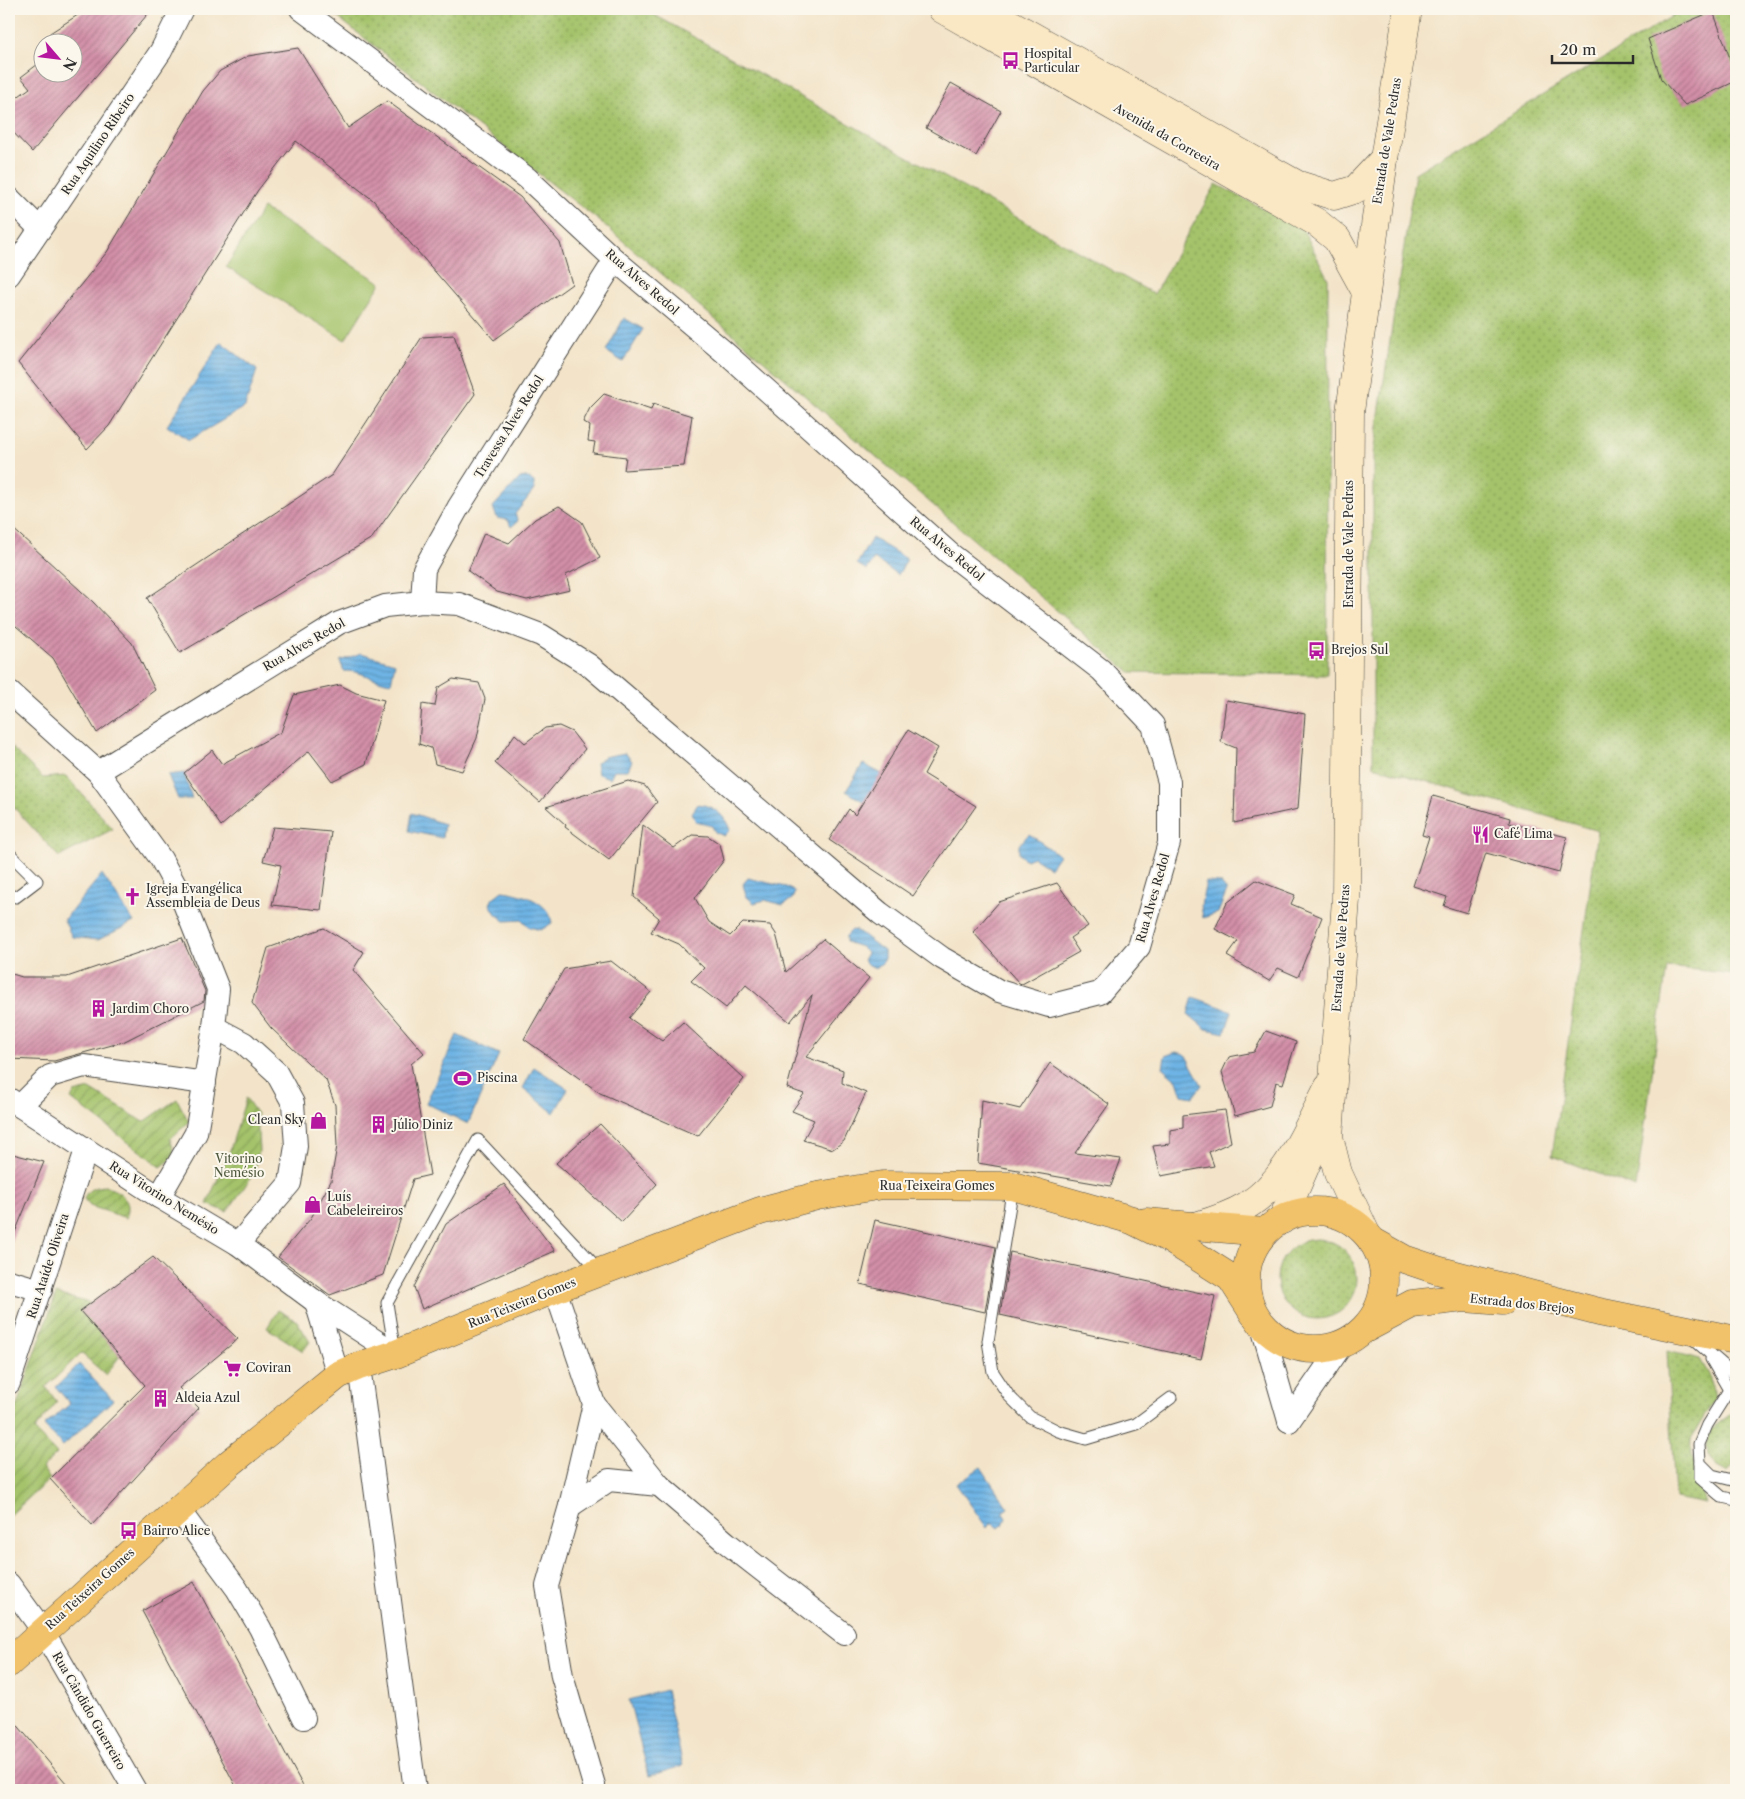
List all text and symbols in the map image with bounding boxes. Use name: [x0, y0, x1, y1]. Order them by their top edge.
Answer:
north arrow: [32, 32, 82, 82]
scale bar: [1552, 32, 1634, 64]
text: 20 m: [1560, 40, 1596, 59]
place label: Hospital Particular: [1024, 46, 1080, 75]
bus stop icon: Hospital Particular: [1000, 51, 1020, 71]
text: N: [59, 55, 80, 74]
street label: Estrada de Vale Pedras: [1369, 77, 1404, 205]
street label: Rua Aquilino Ribeiro: [58, 90, 137, 198]
street label: Avenida da Correeira: [1110, 99, 1224, 174]
street label: Rua Alves Redol: [603, 246, 682, 318]
street label: Travessa Alves Redol: [471, 372, 547, 481]
street label: Estrada de Vale Pedras: [1341, 480, 1356, 608]
street label: Rua Alves Redol: [907, 513, 988, 584]
street label: Rua Alves Redol: [260, 615, 348, 674]
bus stop icon: Brejos Sul: [1307, 640, 1327, 660]
place label: Brejos Sul: [1331, 642, 1389, 657]
restaurant icon: Café Lima: [1470, 824, 1490, 844]
place label: Café Lima: [1494, 826, 1553, 841]
street label: Rua Alves Redol: [1133, 851, 1173, 944]
place label: Igreja Evangélica Assembleia de Deus: [145, 881, 260, 910]
street label: Estrada de Vale Pedras: [1329, 884, 1352, 1012]
church icon: Igreja Evangélica Assembleia de Deus: [122, 886, 142, 906]
building icon: Jardim Choro: [88, 999, 108, 1019]
place label: Jardim Choro: [110, 1001, 189, 1016]
sports icon: Piscina: [453, 1068, 473, 1088]
place label: Piscina: [477, 1070, 518, 1085]
shop icon: Clean Sky: [309, 1110, 329, 1130]
place label: Clean Sky: [248, 1112, 305, 1127]
building icon: Júlio Diniz: [369, 1115, 389, 1135]
place label: Júlio Diniz: [391, 1117, 453, 1132]
park label: Vitorino Nemésio: [214, 1151, 264, 1180]
street label: Rua Vitorino Nemésio: [107, 1158, 222, 1237]
street label: Rua Teixeira Gomes: [879, 1178, 995, 1193]
place label: Luís Cabeleireiros: [327, 1189, 403, 1218]
shop icon: Luís Cabeleireiros: [303, 1194, 323, 1214]
street label: Rua Ataíde Oliveira: [23, 1211, 72, 1321]
street label: Rua Teixeira Gomes: [466, 1274, 578, 1331]
street label: Estrada dos Brejos: [1469, 1291, 1575, 1316]
supermarket icon: Coviran: [222, 1358, 242, 1378]
place label: Coviran: [246, 1360, 292, 1375]
building icon: Aldeia Azul: [151, 1388, 171, 1408]
place label: Aldeia Azul: [174, 1390, 241, 1405]
bus stop icon: Bairro Alice: [119, 1521, 139, 1541]
place label: Bairro Alice: [143, 1523, 211, 1538]
street label: Rua Teixeira Gomes: [42, 1545, 137, 1633]
street label: Rua Cândido Guerreiro: [49, 1649, 129, 1772]

